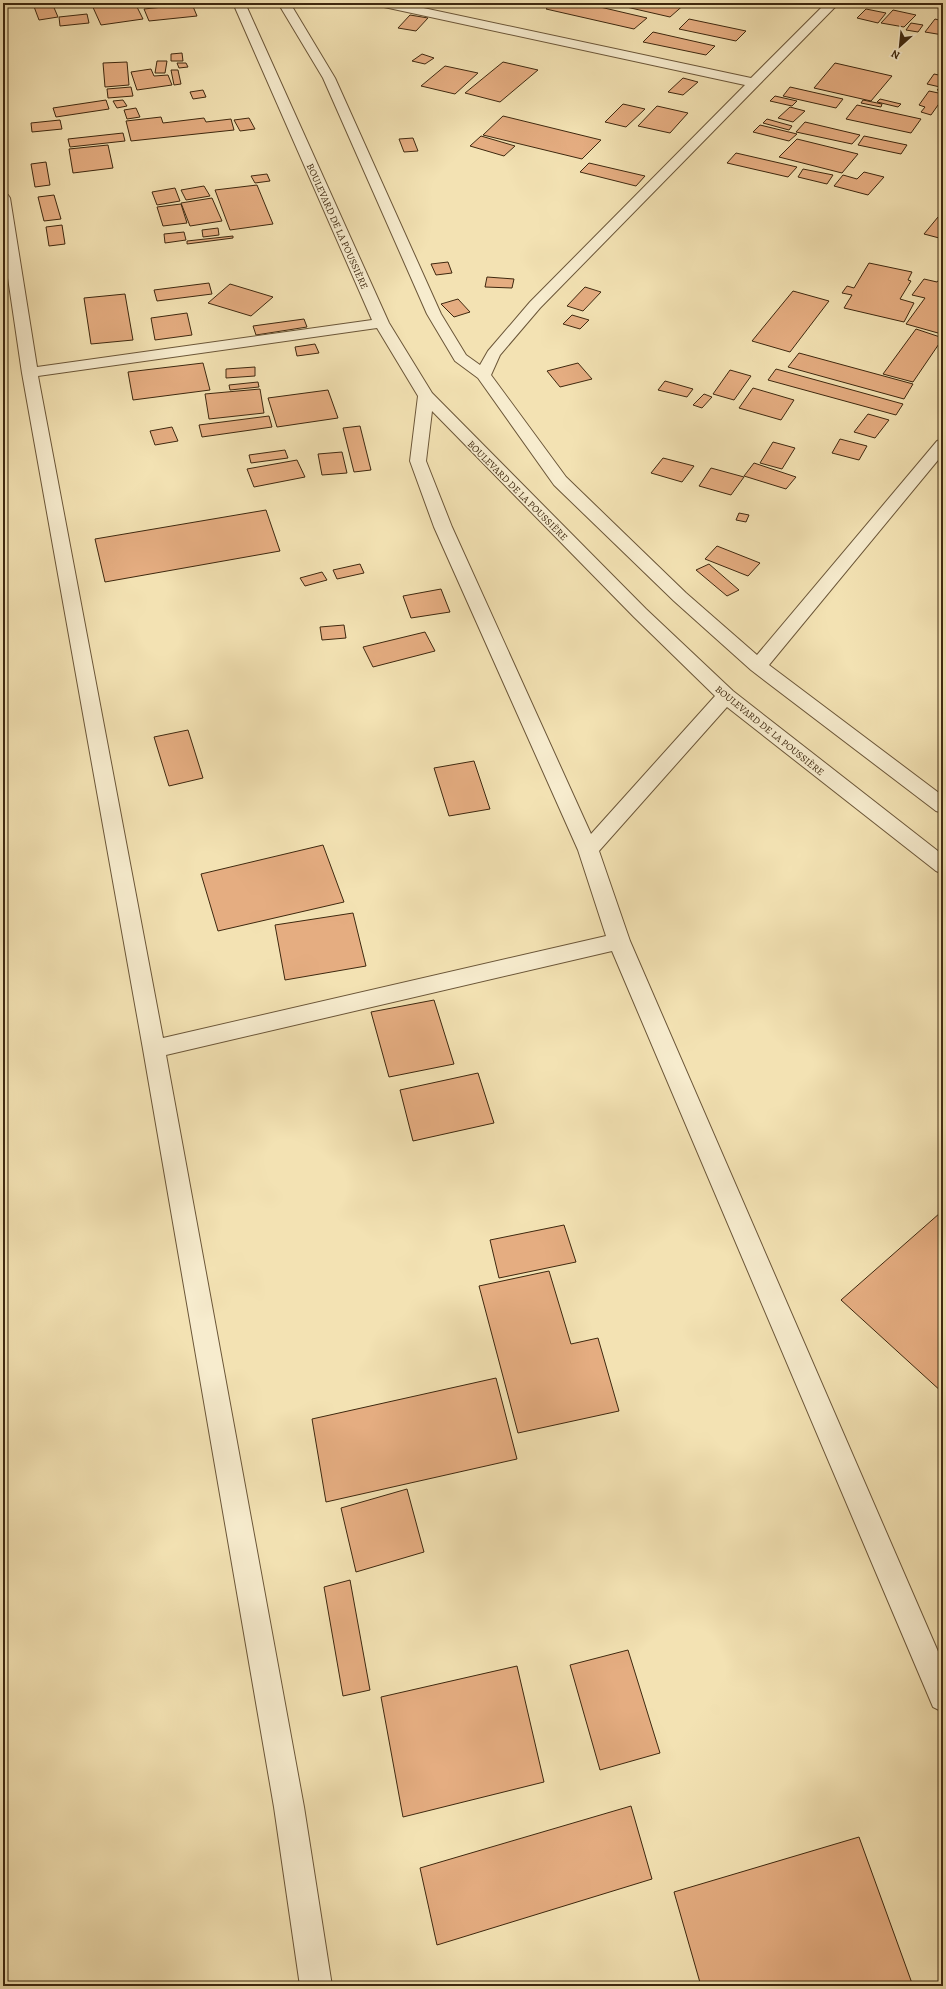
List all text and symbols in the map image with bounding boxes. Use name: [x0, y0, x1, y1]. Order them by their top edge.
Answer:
north arrow: [880, 26, 920, 66]
text: N: [889, 46, 903, 63]
street label: BOULEVARD DE LA POUSSIÈRE: [304, 161, 371, 291]
street label: BOULEVARD DE LA POUSSIÈRE: [465, 437, 571, 543]
street label: BOULEVARD DE LA POUSSIÈRE: [713, 682, 827, 778]

